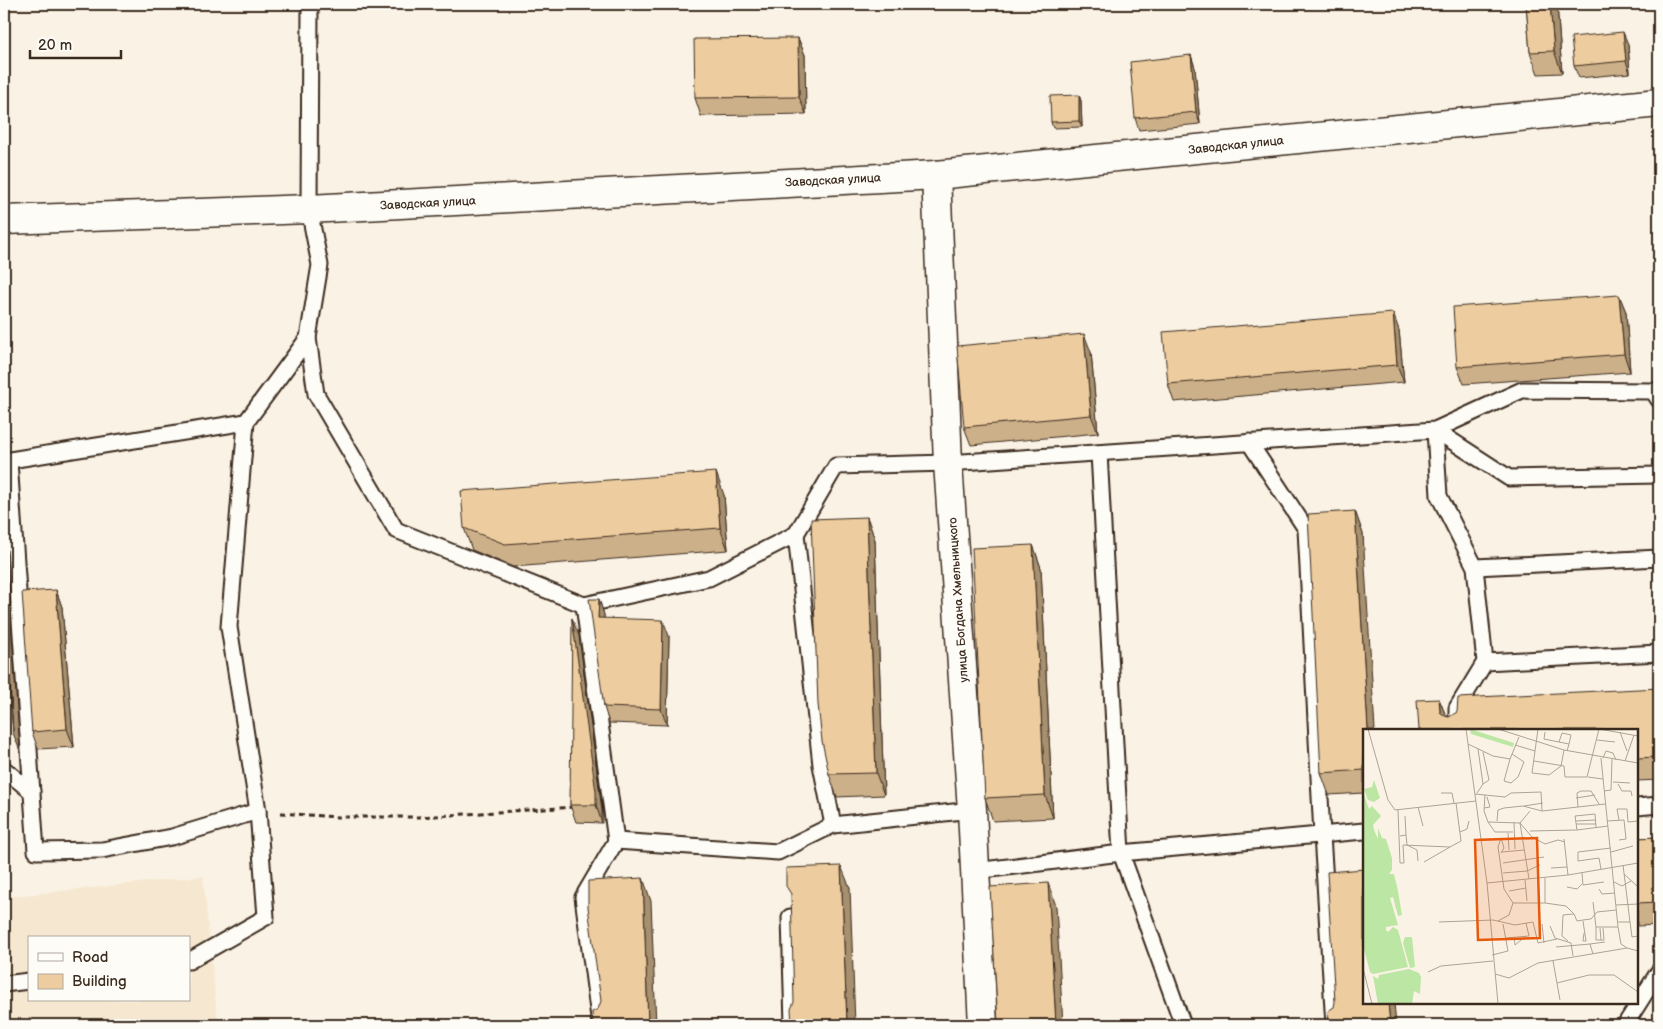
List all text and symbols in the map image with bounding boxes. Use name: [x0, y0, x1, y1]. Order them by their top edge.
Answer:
scale bar: [30, 28, 121, 60]
text: 20 m: [38, 36, 72, 55]
street label: Заводская улица: [1188, 133, 1285, 158]
street label: Заводская улица: [785, 170, 881, 190]
street label: Заводская улица: [380, 193, 476, 213]
street label: улица Богдана Хмельницкого: [945, 517, 972, 683]
inset map: [1363, 729, 1638, 1004]
legend: [28, 936, 190, 1002]
text: Road: [72, 948, 108, 967]
text: Building: [72, 972, 127, 991]

